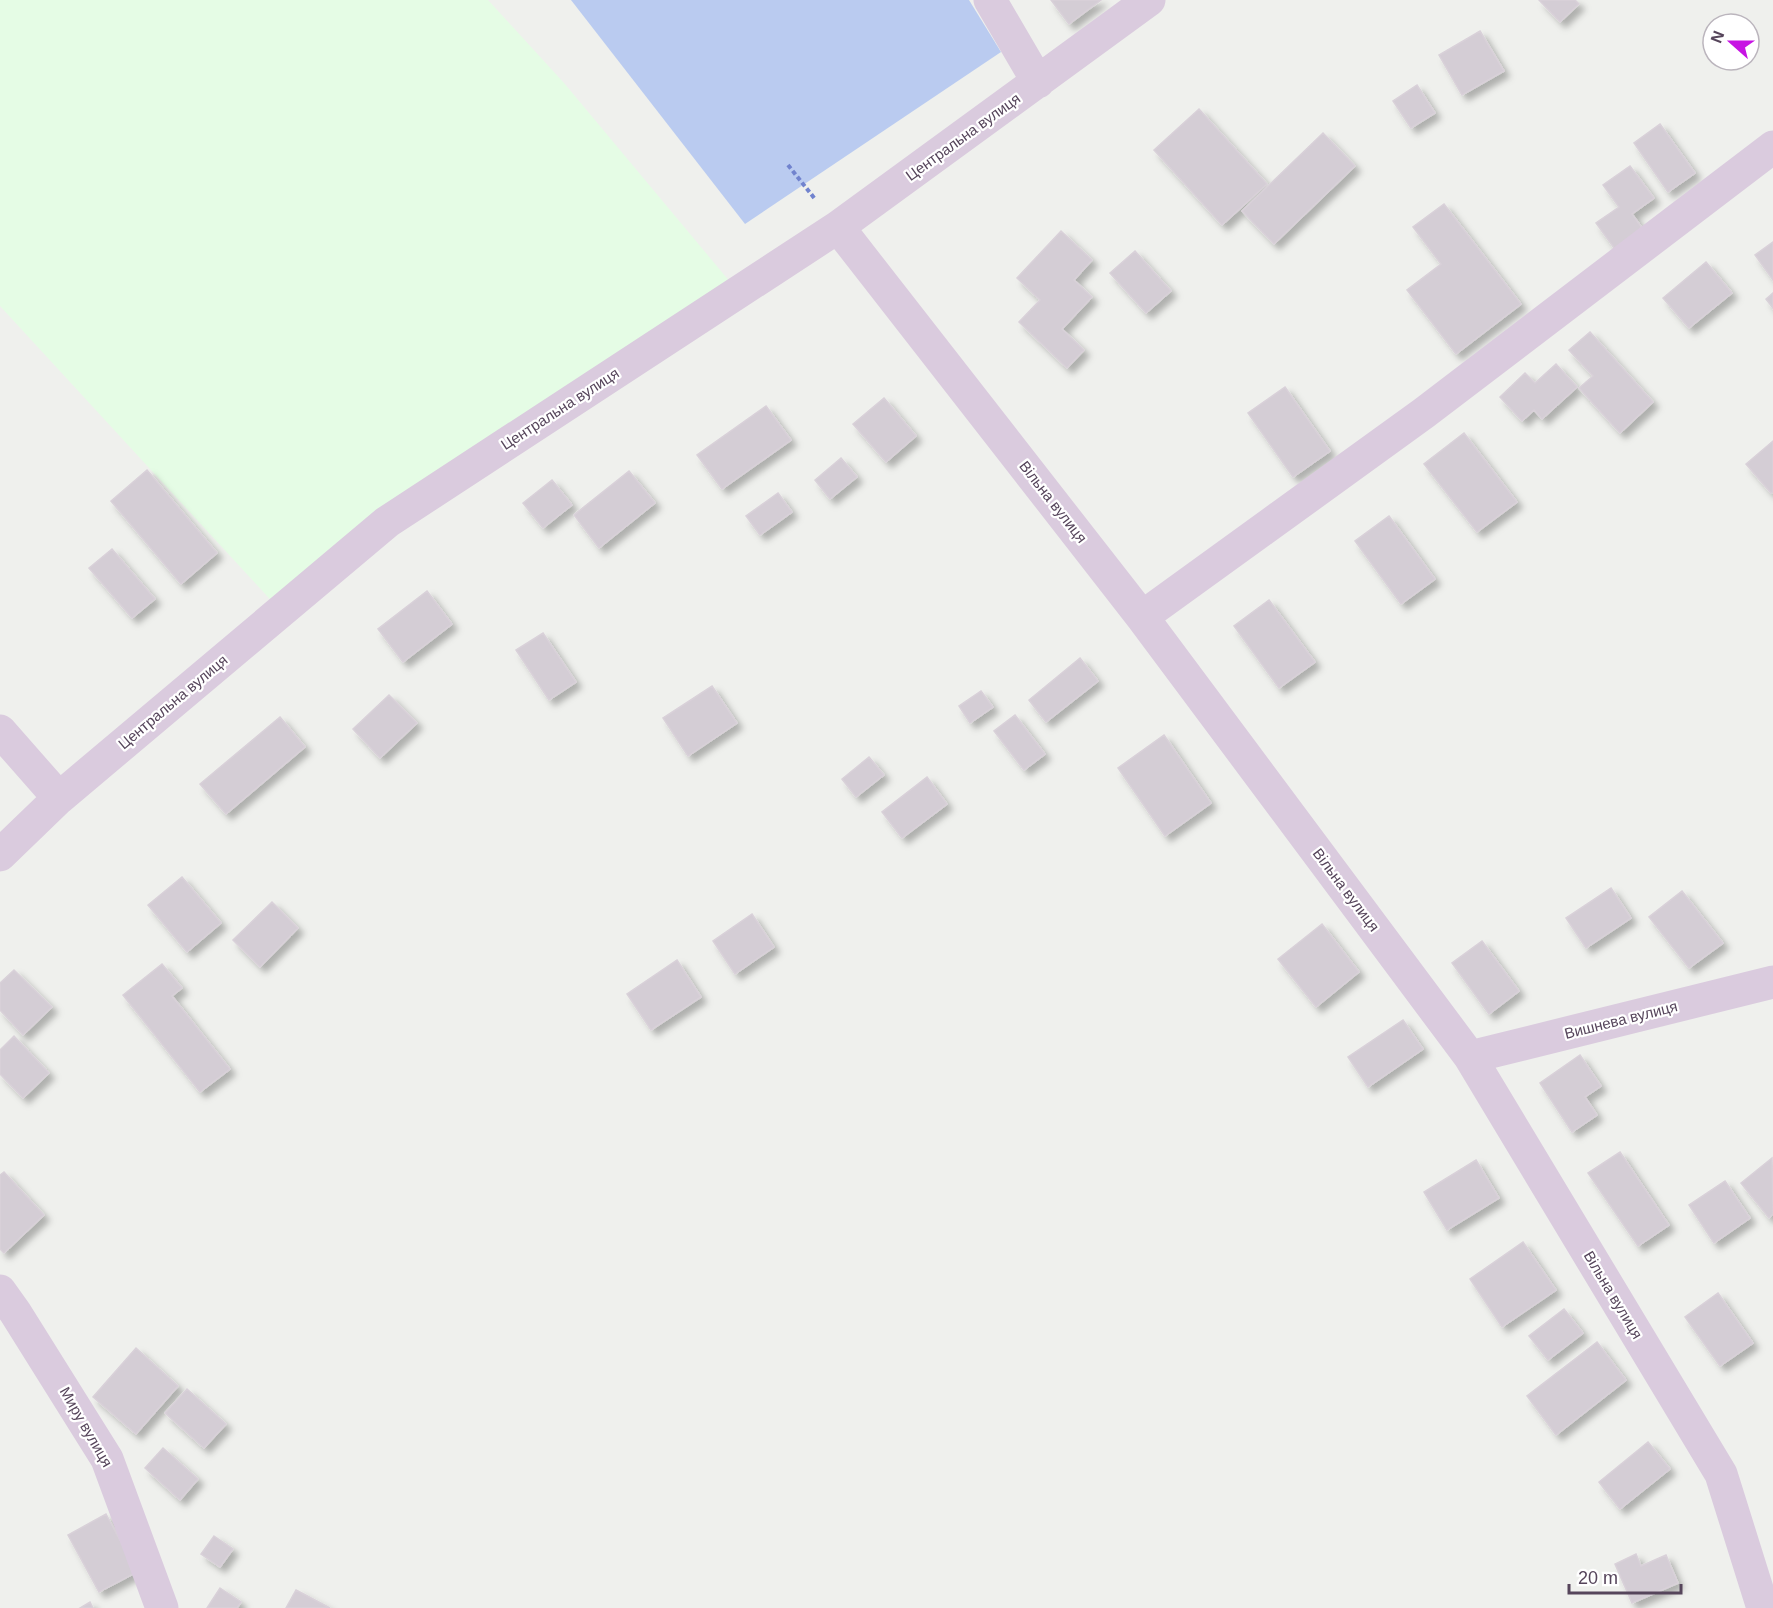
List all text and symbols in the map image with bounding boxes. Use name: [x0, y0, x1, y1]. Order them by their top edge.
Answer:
north arrow: [1701, 12, 1761, 72]
text: N: [1707, 28, 1727, 45]
street label: Центральна вулиця: [902, 89, 1023, 184]
street label: Центральна вулиця: [498, 364, 622, 453]
street label: Вільна вулиця: [1016, 457, 1091, 546]
street label: Центральна вулиця: [115, 651, 231, 752]
street label: Вільна вулиця: [1310, 845, 1383, 934]
street label: Вишнева вулиця: [1563, 997, 1679, 1042]
street label: Вільна вулиця: [1581, 1248, 1646, 1342]
street label: Миру вулиця: [57, 1384, 116, 1470]
scale bar: [1569, 1557, 1682, 1595]
text: 20 m: [1578, 1568, 1618, 1588]

